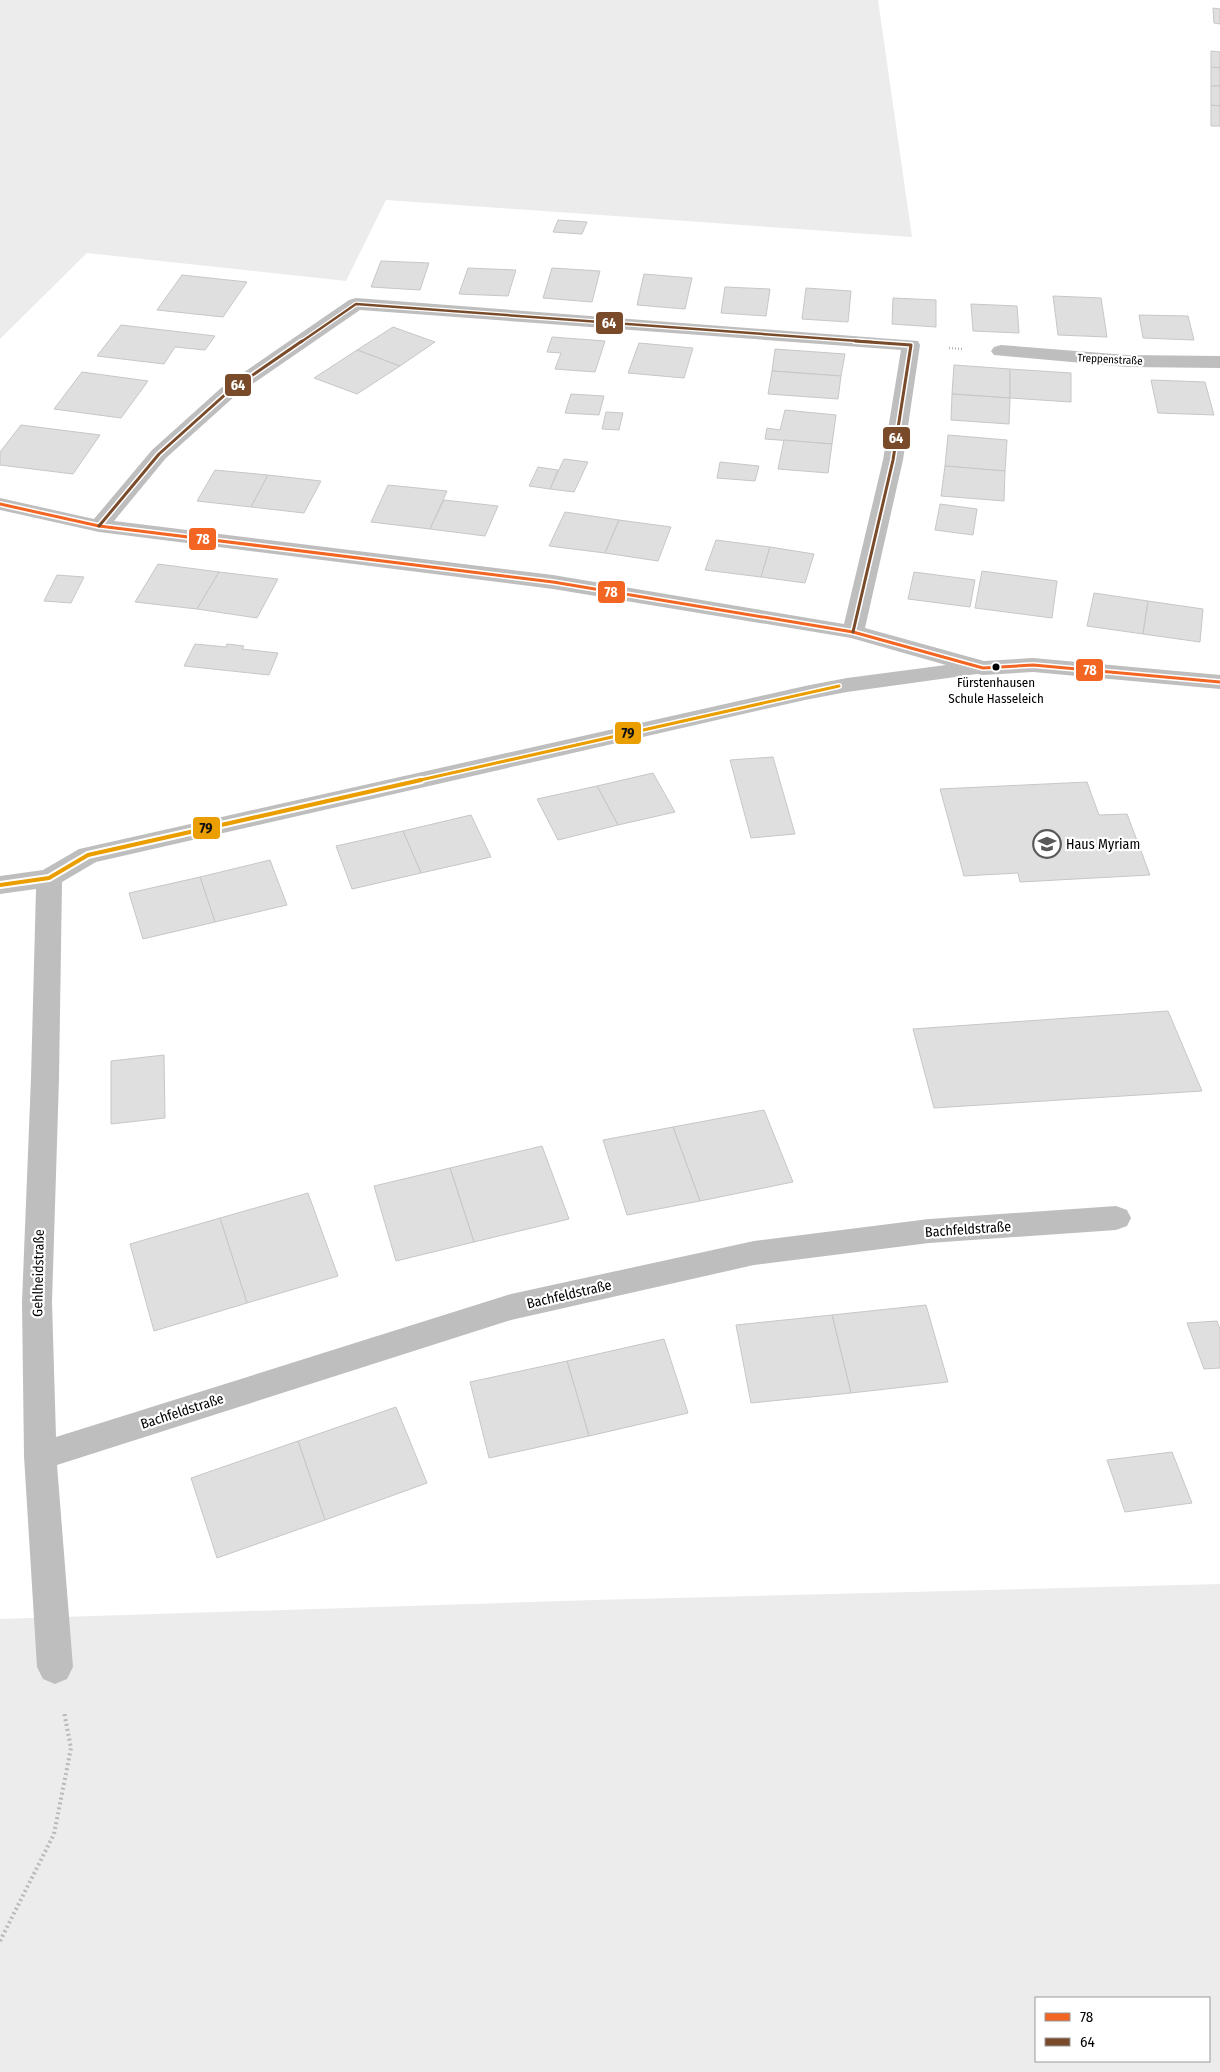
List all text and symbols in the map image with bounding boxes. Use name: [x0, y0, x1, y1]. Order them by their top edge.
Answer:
line badge: 64: [595, 311, 624, 335]
text: 64: [602, 315, 616, 332]
street label: Treppenstraße: [1077, 351, 1143, 368]
line badge: 64: [224, 373, 252, 397]
text: 64: [231, 377, 245, 394]
line badge: 64: [882, 426, 911, 450]
text: 64: [889, 430, 903, 447]
line badge: 78: [188, 527, 217, 551]
text: 78: [196, 531, 210, 548]
line badge: 78: [597, 580, 626, 604]
text: 78: [604, 584, 618, 601]
line badge: 78: [1075, 658, 1104, 682]
marker: Fürstenhausen Schule Hasseleich: [991, 662, 1001, 672]
text: 78: [1083, 662, 1097, 679]
place label: Fürstenhausen Schule Hasseleich: [948, 675, 1044, 706]
line badge: 79: [614, 721, 642, 745]
text: 79: [621, 725, 635, 742]
line badge: 79: [192, 816, 221, 840]
text: 79: [199, 820, 213, 837]
school or university icon: Haus Myriam: [1032, 829, 1062, 859]
place label: Haus Myriam: [1066, 836, 1140, 853]
street label: Bachfeldstraße: [924, 1218, 1012, 1241]
street label: Gehlheidstraße: [29, 1229, 48, 1317]
street label: Bachfeldstraße: [525, 1276, 613, 1312]
street label: Bachfeldstraße: [138, 1390, 226, 1433]
legend: [1035, 1997, 1210, 2062]
text: 78: [1080, 2008, 1093, 2026]
text: 64: [1080, 2033, 1095, 2051]

